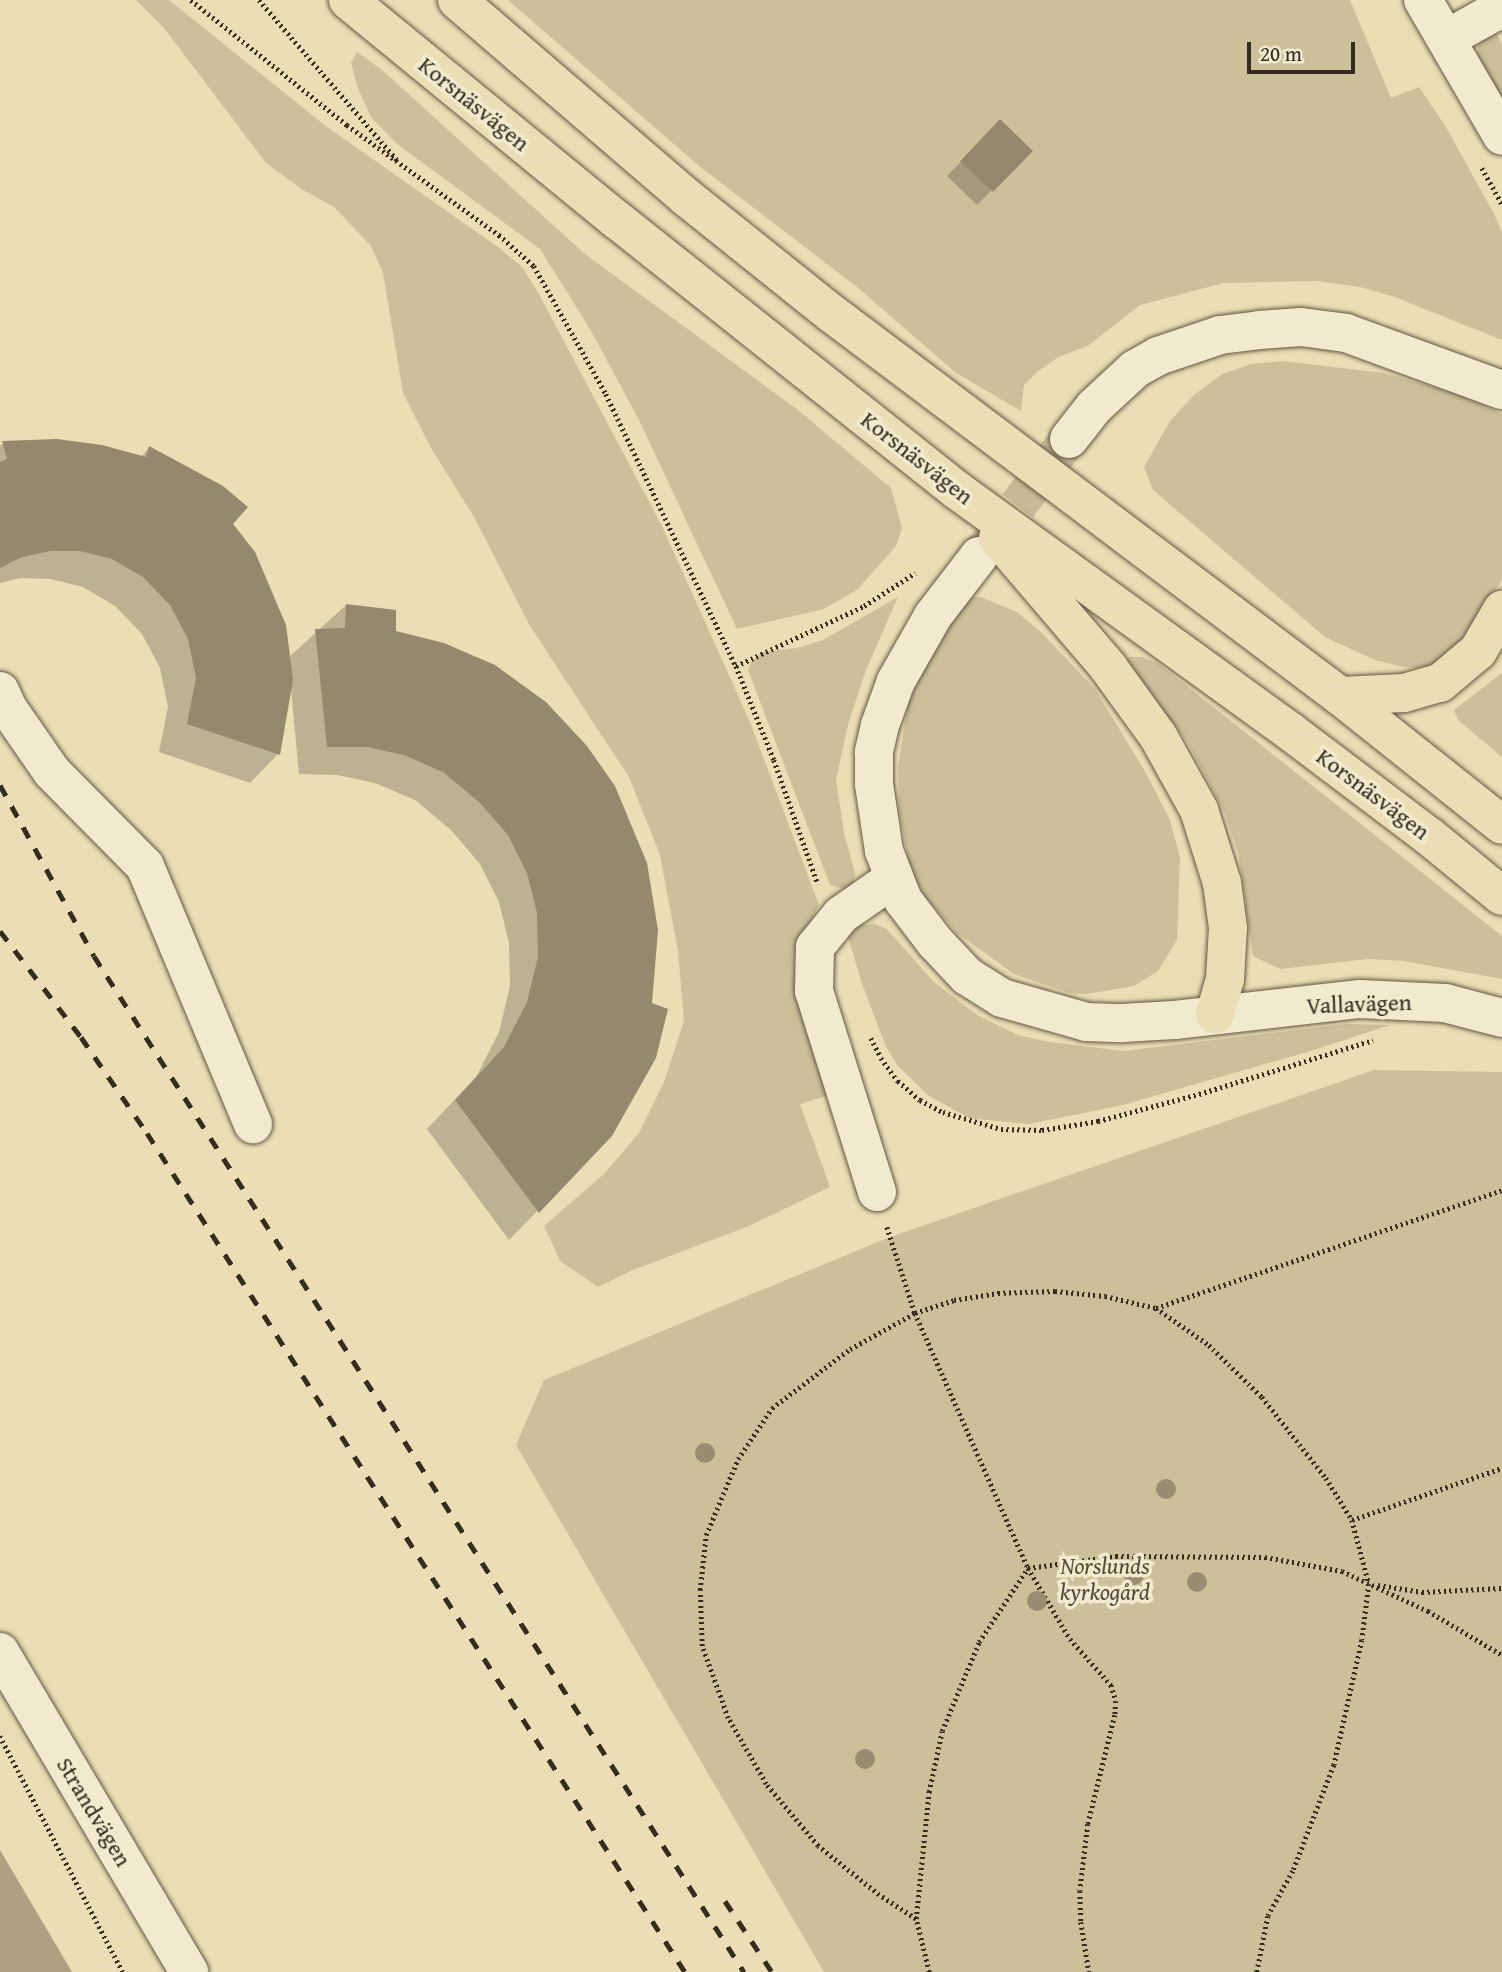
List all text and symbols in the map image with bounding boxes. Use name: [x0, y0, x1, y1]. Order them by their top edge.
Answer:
scale bar: [1250, 28, 1358, 72]
text: 20 m: [1260, 38, 1302, 69]
street label: Korsnäsvägen: [413, 51, 535, 157]
street label: Korsnäsvägen: [856, 406, 978, 510]
street label: Korsnäsvägen: [1311, 743, 1435, 845]
street label: Vallavägen: [1306, 988, 1412, 1020]
park label: Norslunds kyrkogård: [1060, 1552, 1150, 1606]
street label: Strandvägen: [51, 1753, 137, 1871]

